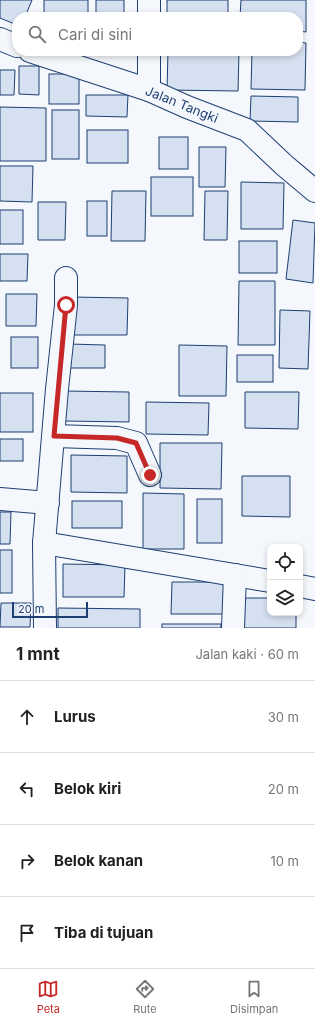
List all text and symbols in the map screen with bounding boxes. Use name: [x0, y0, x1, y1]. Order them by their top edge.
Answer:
search box: [12, 12, 303, 56]
icon: search: [26, 23, 48, 45]
text: Cari di sini: [58, 25, 132, 44]
street label: Jalan Tangki: [143, 82, 221, 126]
route start: [57, 296, 75, 314]
route end: [141, 466, 159, 484]
map controls: [267, 544, 303, 616]
button: locate: [267, 544, 303, 580]
button: layers: [267, 580, 303, 616]
scale bar: [12, 600, 88, 619]
text: 20 m: [18, 602, 44, 616]
text: 1 mnt: [16, 644, 60, 664]
text: Jalan kaki · 60 m: [195, 646, 299, 662]
icon: ahead: [16, 706, 38, 728]
text: Lurus: [54, 707, 96, 726]
text: 30 m: [268, 709, 299, 725]
icon: left: [16, 778, 38, 800]
text: Belok kiri: [54, 779, 121, 798]
text: 20 m: [268, 781, 299, 797]
icon: right: [16, 850, 38, 872]
text: Belok kanan: [54, 851, 143, 870]
text: 10 m: [270, 853, 299, 869]
icon: arrive: [16, 922, 38, 944]
text: Tiba di tujuan: [54, 923, 153, 942]
tab: Peta: [37, 978, 60, 1016]
tab: Rute: [133, 978, 157, 1016]
tab: Disimpan: [230, 978, 278, 1016]

